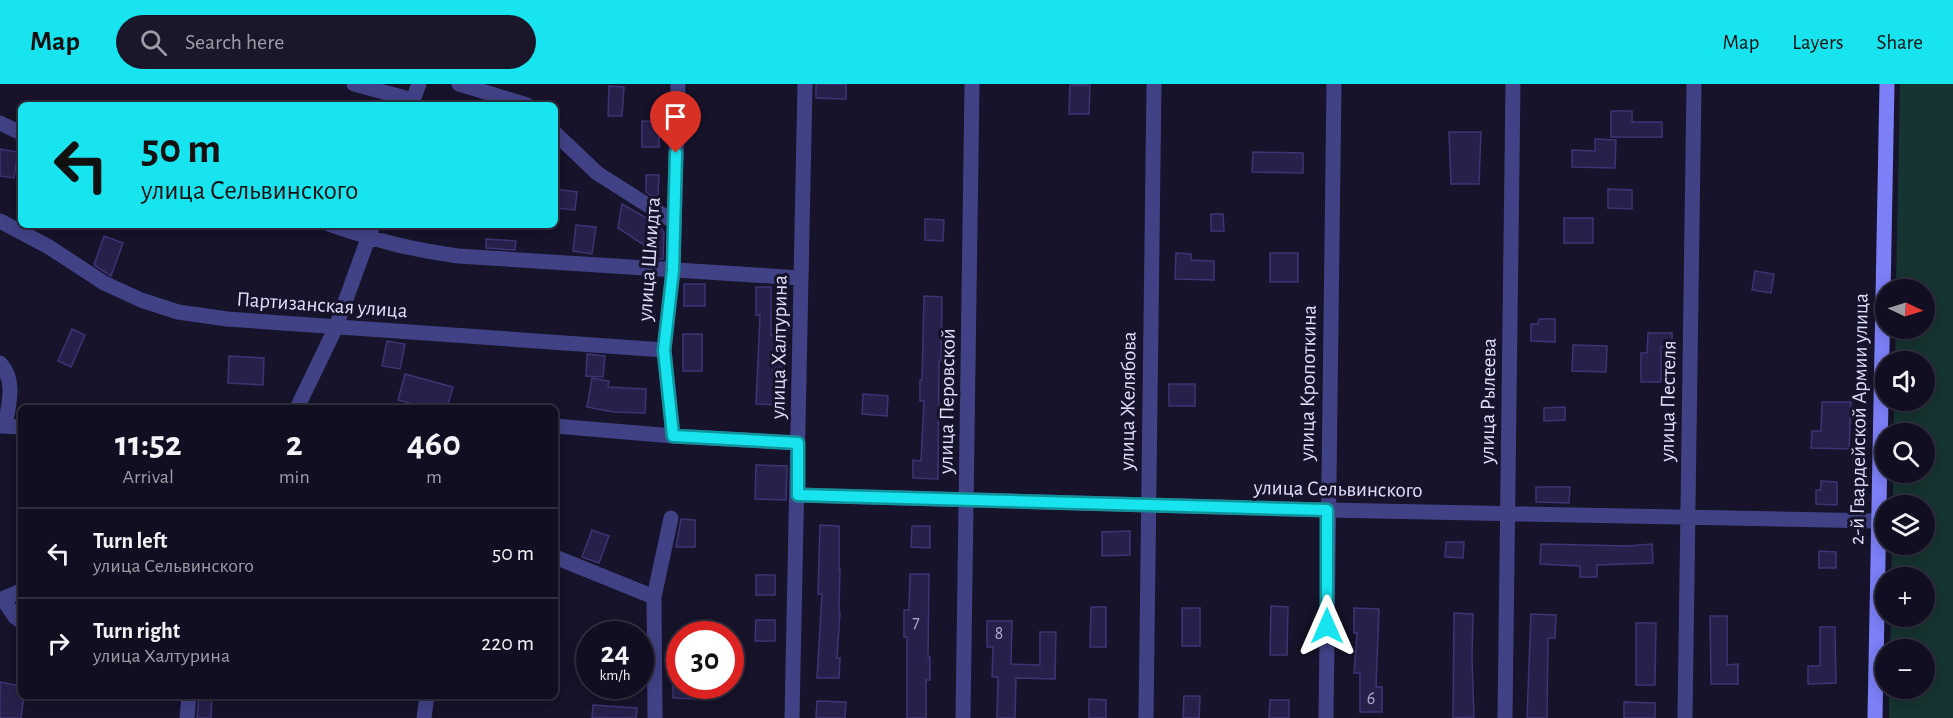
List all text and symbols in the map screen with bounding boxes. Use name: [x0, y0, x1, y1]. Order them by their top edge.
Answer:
search box: [116, 15, 536, 69]
icon: search: [137, 26, 170, 59]
text: Map: [30, 28, 80, 56]
text: Search here: [185, 31, 284, 53]
text: Map: [1723, 32, 1759, 53]
text: Layers: [1792, 32, 1843, 53]
text: Share: [1876, 32, 1923, 53]
pin: [650, 91, 701, 153]
icon: arrive: [659, 100, 692, 133]
icon: left: [42, 126, 120, 204]
text: 50 m: [141, 128, 221, 170]
text: улица Сельвинского: [141, 177, 358, 204]
street label: улица Шмидта: [634, 196, 664, 323]
street label: улица Халтурина: [767, 274, 791, 420]
north arrow: [1875, 279, 1935, 339]
map controls: [1875, 279, 1935, 699]
street label: Партизанская улица: [236, 289, 409, 321]
street label: 2-й Гвардейской Армии улица: [1846, 293, 1872, 545]
street label: улица Кропоткина: [1296, 304, 1320, 462]
street label: улица Перовской: [935, 328, 959, 475]
street label: улица Желябова: [1116, 331, 1140, 472]
street label: улица Рылеева: [1476, 338, 1500, 465]
street label: улица Пестеля: [1656, 340, 1680, 463]
button: sound: [1875, 351, 1935, 411]
button: search: [1875, 423, 1935, 483]
text: 11:52: [115, 426, 182, 462]
text: 2: [286, 426, 303, 462]
text: 460: [407, 426, 461, 462]
text: Arrival: [123, 467, 174, 487]
text: min: [279, 467, 310, 487]
text: m: [426, 467, 442, 487]
street label: улица Сельвинского: [1252, 477, 1423, 501]
button: layers: [1875, 495, 1935, 555]
text: Turn left: [93, 530, 167, 552]
icon: left: [42, 537, 75, 570]
text: 50 m: [492, 542, 534, 564]
text: улица Сельвинского: [93, 556, 254, 576]
button: +: [1875, 567, 1935, 627]
position arrow: [1295, 594, 1359, 658]
house number: 7: [912, 614, 920, 632]
text: Turn right: [93, 620, 180, 642]
speed limit sign: 30: [666, 621, 744, 699]
house number: 8: [995, 625, 1003, 643]
icon: right: [42, 627, 75, 660]
text: 220 m: [481, 632, 534, 654]
text: 24: [600, 638, 630, 668]
button: −: [1875, 639, 1935, 699]
text: улица Халтурина: [93, 646, 230, 666]
text: km/h: [600, 668, 630, 683]
house number: 6: [1367, 690, 1375, 708]

